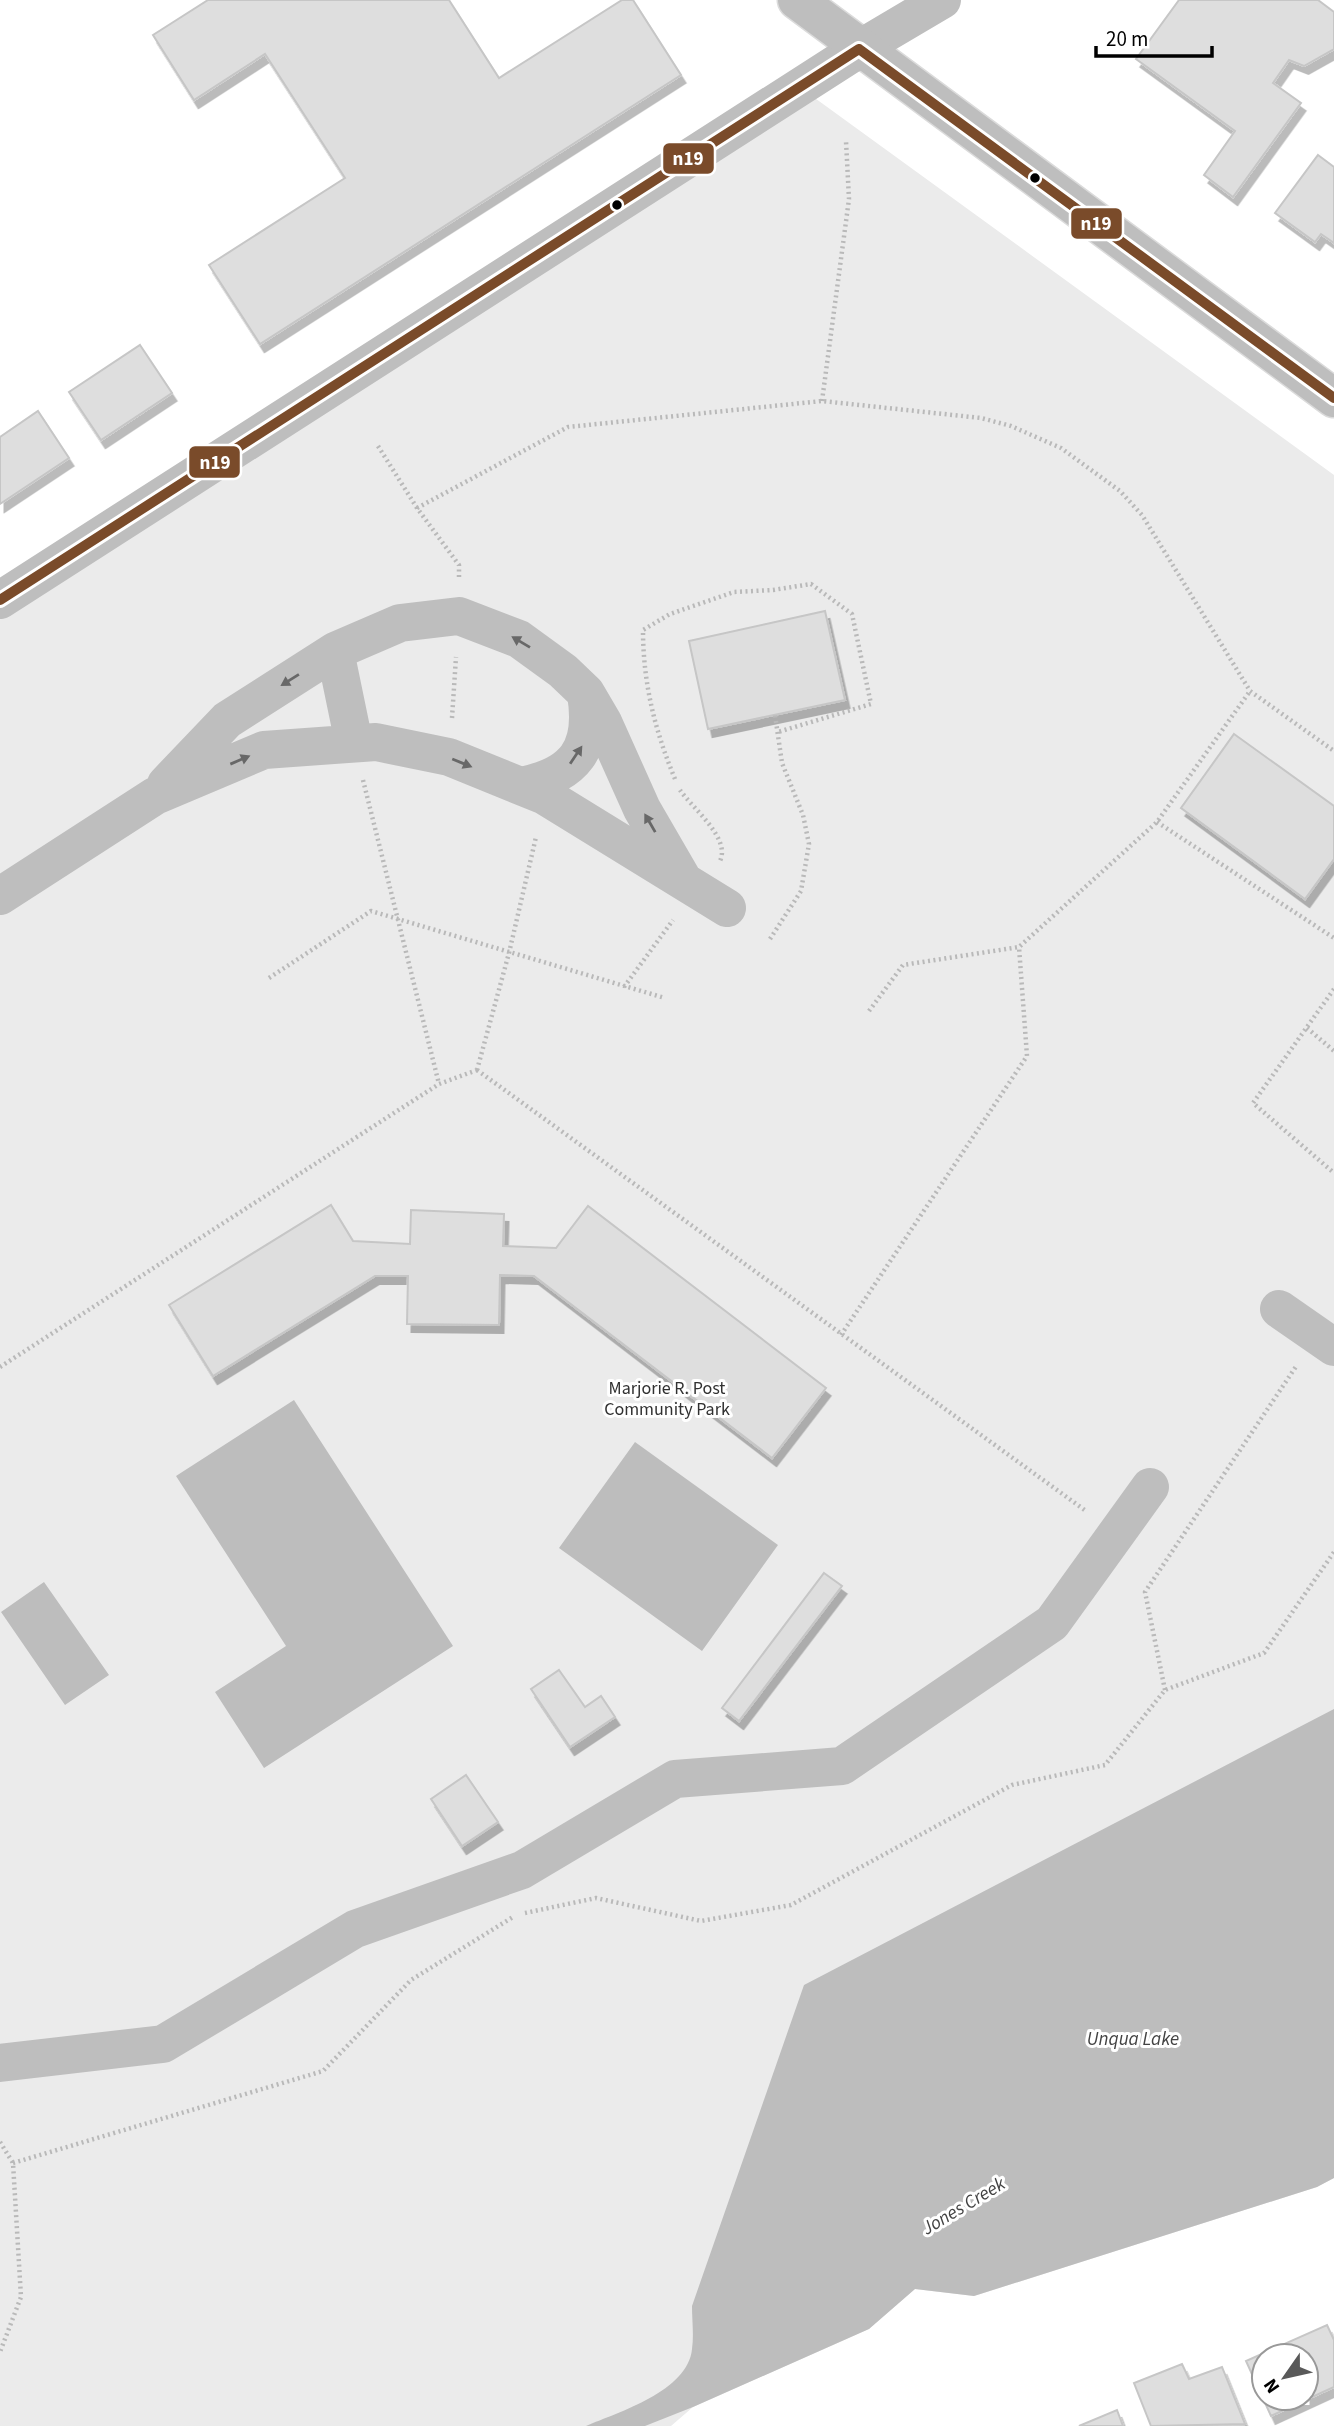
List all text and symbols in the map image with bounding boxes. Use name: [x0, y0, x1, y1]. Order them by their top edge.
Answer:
scale bar: [1096, 14, 1212, 58]
text: 20 m: [1106, 24, 1148, 54]
line badge: n19: [662, 142, 715, 175]
text: n19: [673, 146, 703, 173]
unlabelled marker: [1028, 171, 1042, 185]
unlabelled marker: [610, 198, 624, 212]
line badge: n19: [1070, 207, 1123, 240]
text: n19: [1081, 211, 1111, 238]
line badge: n19: [188, 445, 241, 479]
text: n19: [200, 450, 230, 477]
one-way arrow: [512, 636, 531, 648]
one-way arrow: [280, 674, 299, 687]
one-way arrow: [570, 746, 583, 765]
one-way arrow: [230, 754, 250, 766]
one-way arrow: [452, 757, 473, 768]
one-way arrow: [644, 813, 656, 832]
park label: Marjorie R. Post Community Park: [604, 1376, 730, 1422]
water label: Unqua Lake: [1087, 2026, 1179, 2053]
water label: Jones Creek: [916, 2170, 1011, 2242]
north arrow: [1250, 2342, 1320, 2412]
text: N: [1257, 2373, 1287, 2398]

